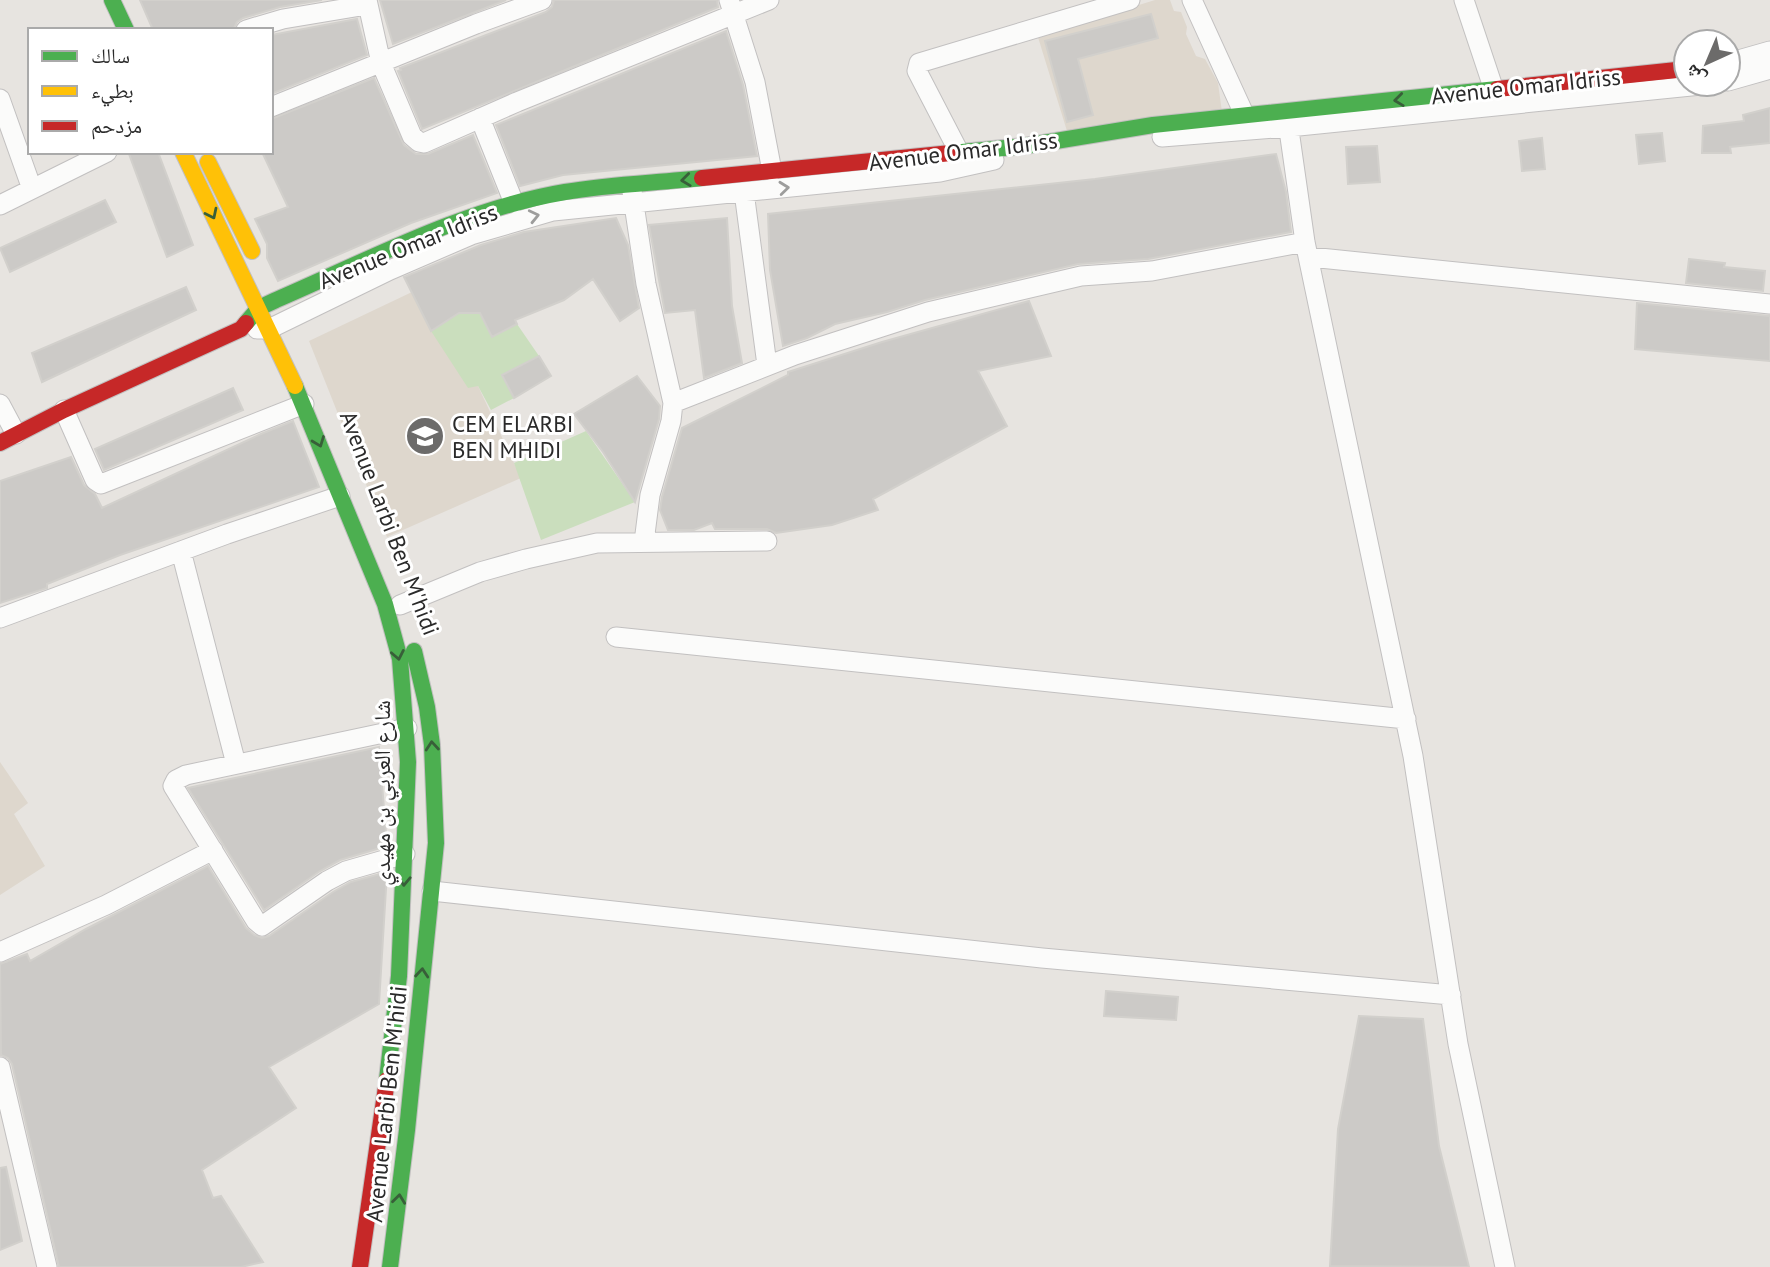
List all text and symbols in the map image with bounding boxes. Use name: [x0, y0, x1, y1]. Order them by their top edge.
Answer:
legend: [28, 28, 273, 154]
north arrow: [1672, 28, 1742, 98]
text: سالك: [91, 42, 130, 69]
text: ش: [1680, 60, 1711, 91]
street label: Avenue Omar Idriss: [1430, 62, 1622, 110]
text: بطيء: [91, 77, 134, 107]
one-way arrow: [1393, 92, 1405, 107]
text: مزدحم: [91, 112, 142, 140]
street label: Avenue Omar Idriss: [867, 125, 1059, 177]
one-way arrow: [680, 172, 692, 187]
one-way arrow: [779, 181, 790, 196]
street label: Avenue Omar Idriss: [314, 197, 502, 295]
one-way arrow: [203, 207, 217, 219]
one-way arrow: [528, 210, 540, 224]
street label: Avenue Larbi Ben M'hidi: [334, 407, 446, 639]
place label: CEM ELARBI BEN MHIDI: [452, 409, 573, 464]
school or university icon: CEM ELARBI BEN MHIDI: [404, 415, 446, 457]
one-way arrow: [310, 435, 324, 447]
one-way arrow: [390, 649, 405, 661]
street label: شارع العربي بن مهيدي: [367, 700, 400, 886]
one-way arrow: [425, 741, 440, 752]
one-way arrow: [396, 876, 411, 887]
one-way arrow: [414, 967, 429, 978]
street label: Avenue Larbi Ben M'hidi: [359, 984, 413, 1224]
one-way arrow: [391, 1194, 406, 1205]

